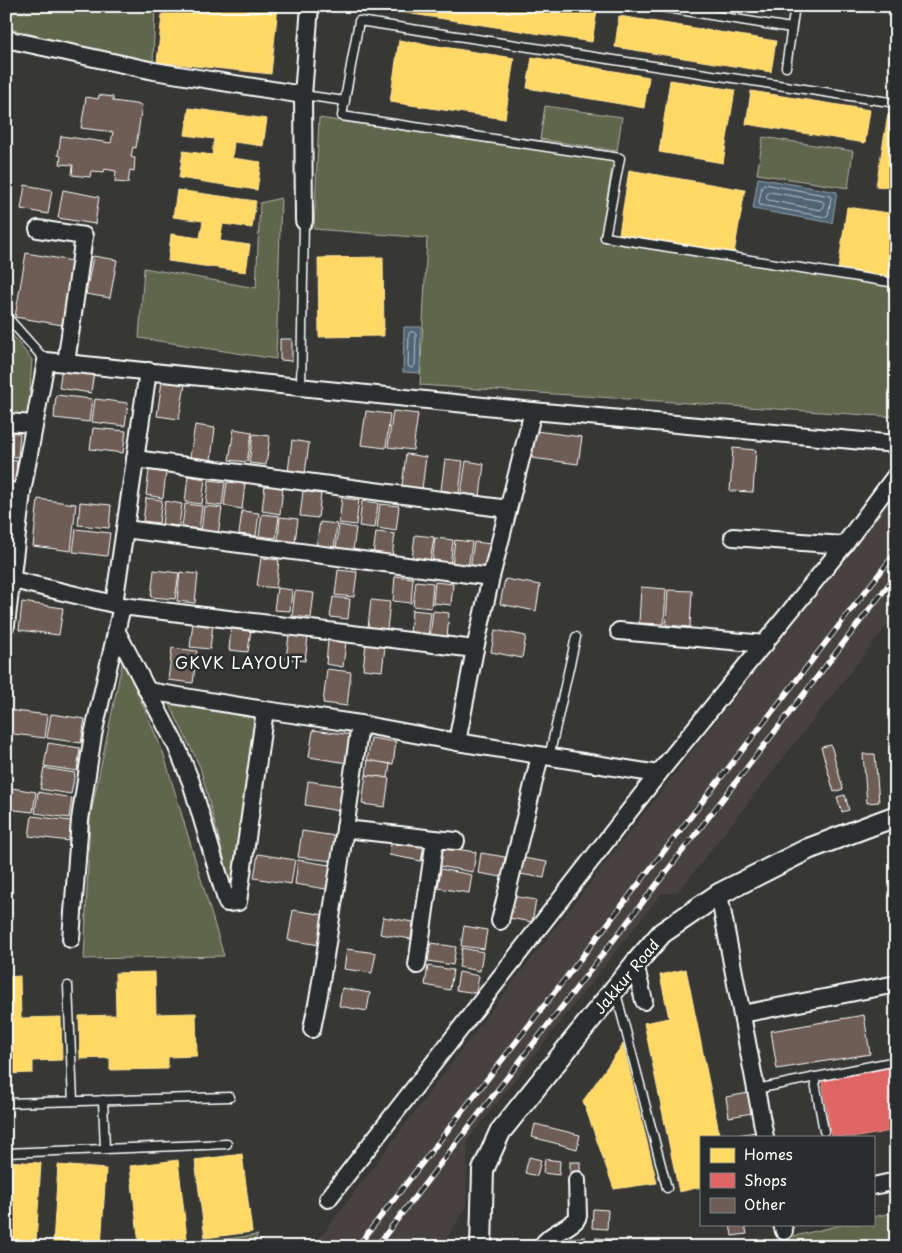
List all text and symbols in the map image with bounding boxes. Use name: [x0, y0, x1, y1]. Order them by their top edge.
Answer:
district label: GKVK LAYOUT: [175, 650, 303, 674]
street label: Jakkur Road: [588, 933, 664, 1019]
legend: [700, 1136, 874, 1226]
text: Homes: [744, 1142, 793, 1165]
text: Shops: [744, 1168, 787, 1191]
text: Other: [744, 1192, 785, 1215]

